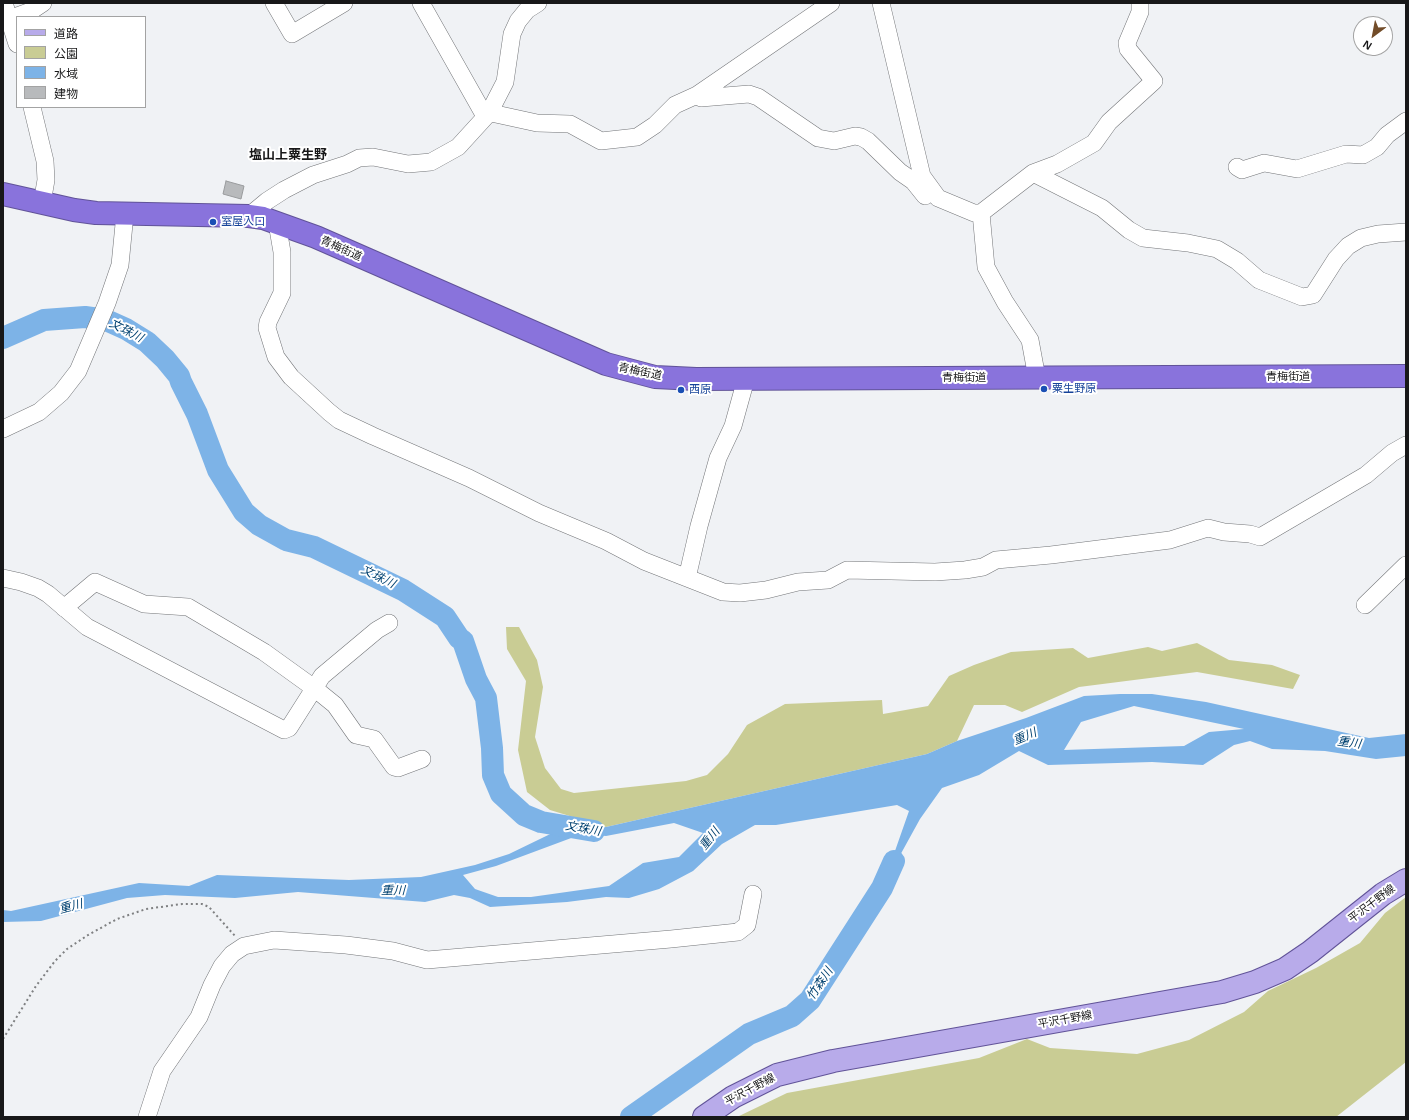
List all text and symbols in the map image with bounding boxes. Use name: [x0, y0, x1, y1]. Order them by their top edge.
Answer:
legend: [16, 16, 146, 108]
north arrow: [1353, 16, 1393, 56]
text: 道路: [54, 27, 78, 41]
text: N: [1361, 38, 1374, 53]
text: 公園: [54, 47, 78, 61]
text: 水域: [54, 67, 78, 81]
text: 建物: [54, 87, 78, 101]
district label: 塩山上粟生野: [249, 147, 327, 163]
place label: 室屋入口: [221, 215, 265, 229]
marker: 室屋入口: [208, 217, 218, 227]
street label: 青梅街道: [318, 234, 364, 264]
water label: 文珠川: [107, 316, 145, 346]
street label: 青梅街道: [617, 361, 663, 383]
street label: 青梅街道: [1266, 370, 1310, 384]
street label: 青梅街道: [942, 371, 986, 385]
place label: 粟生野原: [1052, 382, 1096, 396]
place label: 西原: [689, 383, 711, 397]
marker: 粟生野原: [1039, 384, 1049, 394]
marker: 西原: [676, 385, 686, 395]
water label: 文珠川: [359, 563, 397, 591]
water label: 重川: [1011, 726, 1039, 748]
water label: 重川: [1336, 734, 1362, 752]
water label: 文珠川: [564, 819, 602, 839]
water label: 重川: [697, 825, 723, 853]
street label: 平沢千野線: [1346, 882, 1398, 926]
water label: 重川: [381, 884, 405, 898]
water label: 重川: [58, 897, 84, 917]
water label: 竹森川: [804, 965, 836, 1003]
street label: 平沢千野線: [1037, 1009, 1093, 1031]
street label: 平沢千野線: [723, 1071, 777, 1109]

